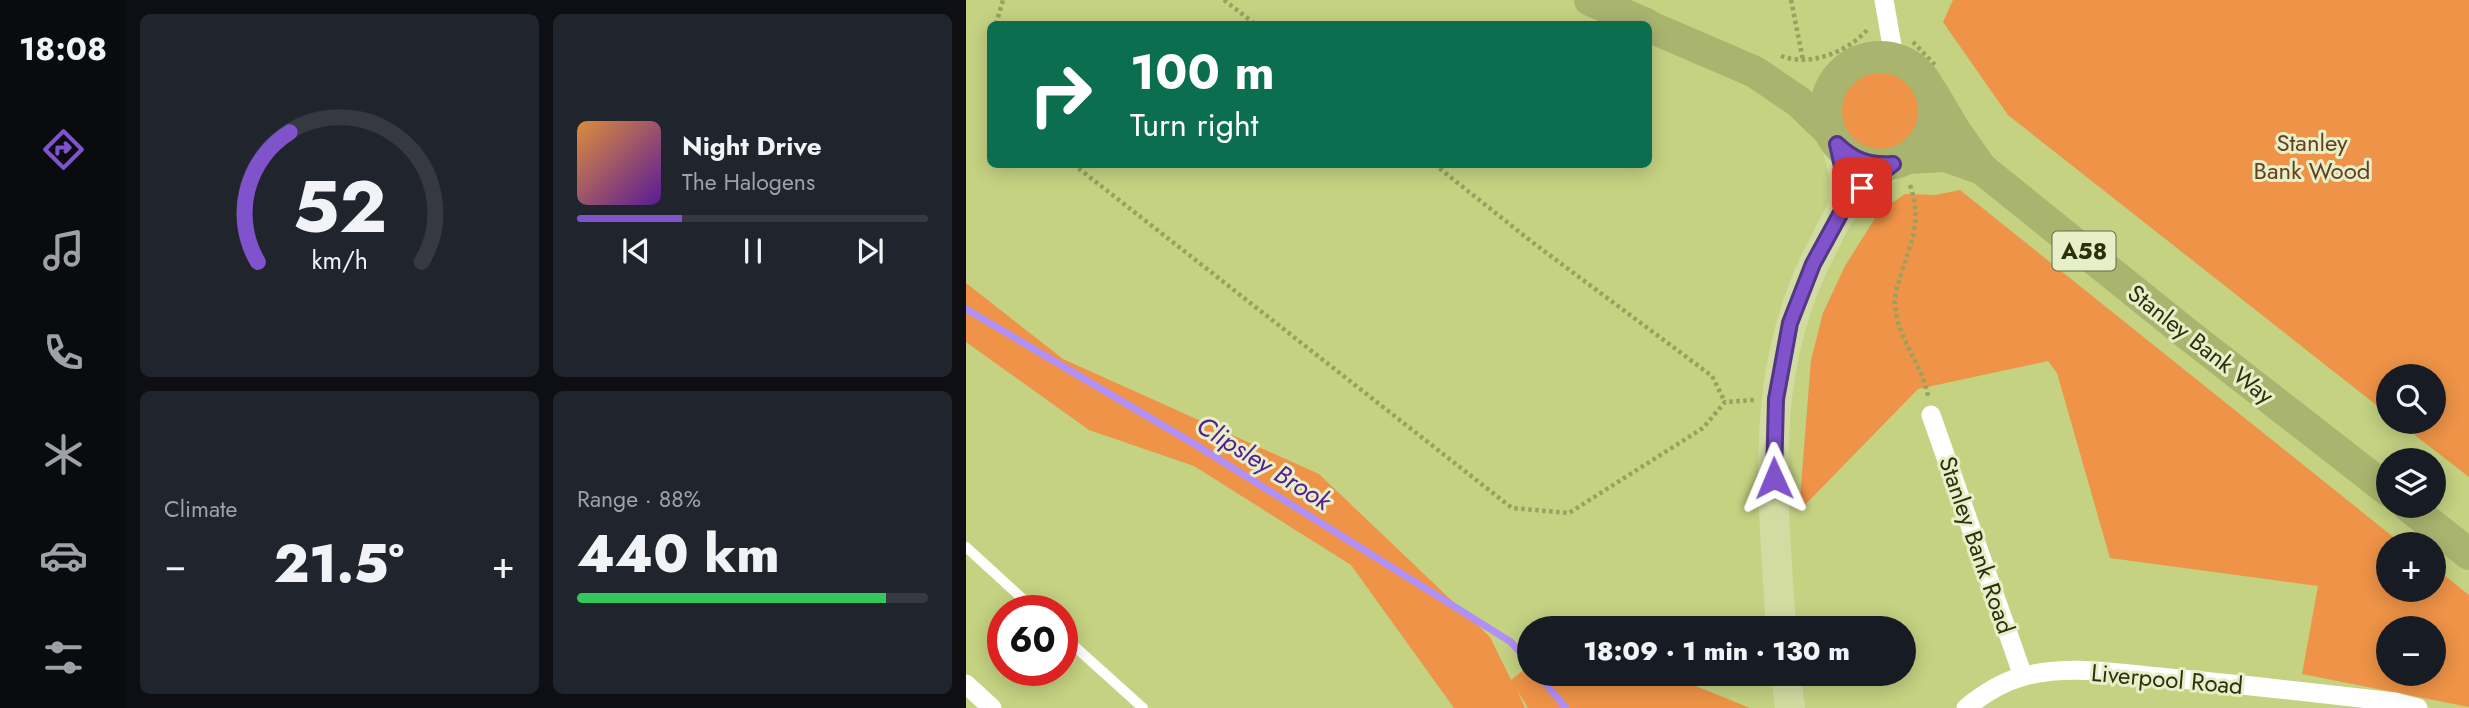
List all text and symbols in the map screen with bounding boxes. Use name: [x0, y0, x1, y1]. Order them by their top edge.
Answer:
text: 18:08: [19, 26, 107, 72]
text: 100 m: [1130, 37, 1275, 107]
icon: right: [1015, 49, 1106, 140]
text: Turn right: [1130, 102, 1259, 148]
icon: directions: [39, 125, 88, 174]
park label: Stanley Bank Wood: [2253, 125, 2371, 188]
text: Night Drive: [682, 127, 822, 165]
text: 52: [292, 154, 387, 259]
pin: [1832, 158, 1892, 218]
text: The Halogens: [682, 165, 815, 199]
icon: arrive: [1843, 169, 1881, 207]
icon: music: [39, 226, 88, 275]
icon: previous: [617, 232, 655, 270]
icon: pause: [734, 232, 772, 270]
icon: next: [851, 232, 889, 270]
road number: A58: [2052, 232, 2116, 270]
text: km/h: [311, 242, 368, 278]
street label: Stanley Bank Way: [2120, 276, 2282, 413]
icon: phone: [39, 328, 88, 377]
map controls: [2376, 364, 2446, 686]
button: search: [2376, 364, 2446, 434]
water label: Clipsley Brook: [1189, 406, 1340, 521]
icon: climate: [39, 430, 88, 479]
position arrow: [1737, 441, 1811, 515]
button: layers: [2376, 448, 2446, 518]
street label: Stanley Bank Road: [1930, 452, 2024, 638]
text: Range · 88%: [577, 482, 701, 516]
text: Climate: [164, 492, 237, 526]
text: 440 km: [577, 516, 780, 592]
text: 21.5°: [274, 526, 404, 602]
icon: car: [39, 531, 88, 580]
button: +: [2376, 532, 2446, 602]
text: −: [164, 537, 186, 592]
text: +: [492, 537, 515, 592]
speed limit sign: 60: [987, 595, 1078, 686]
button: −: [2376, 616, 2446, 686]
text: 18:09 · 1 min · 130 m: [1583, 632, 1850, 670]
icon: filters: [39, 633, 88, 682]
street label: Liverpool Road: [2090, 655, 2244, 703]

